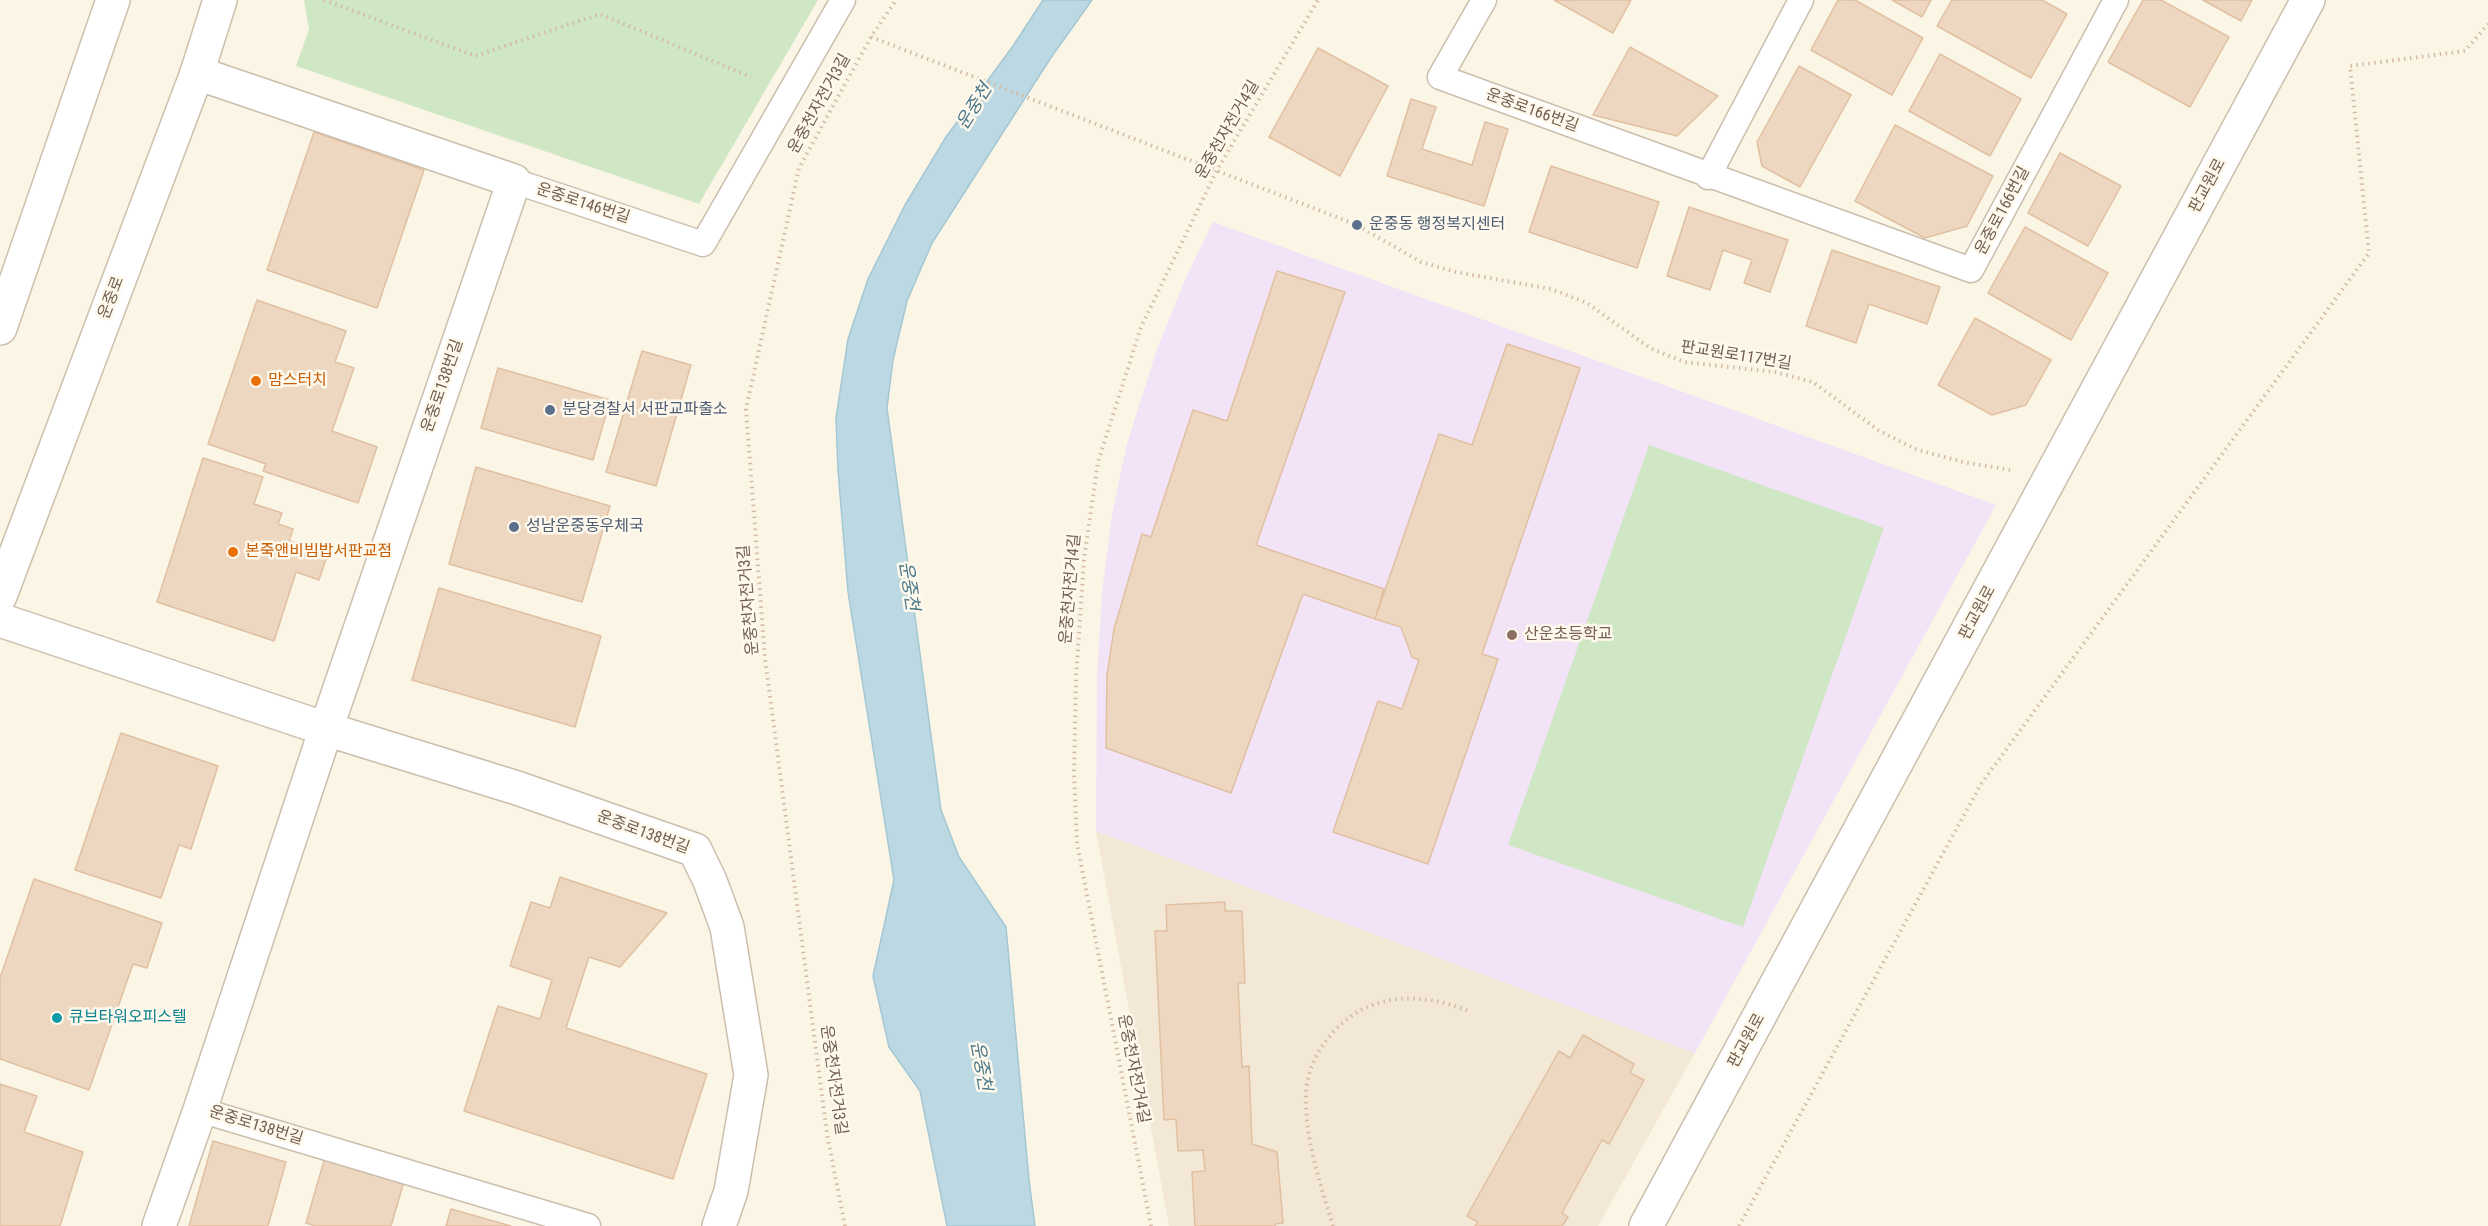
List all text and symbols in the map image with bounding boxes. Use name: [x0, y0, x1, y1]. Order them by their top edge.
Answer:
street label: 운중천자전거3길: [785, 51, 855, 157]
street label: 운중천자전거4길: [1192, 77, 1264, 183]
water label: 운중천: [953, 80, 997, 134]
street label: 운중로166번길: [1483, 85, 1581, 137]
street label: 판교원로: [2186, 155, 2230, 217]
street label: 운중로166번길: [1972, 164, 2034, 258]
street label: 운중로146번길: [534, 180, 632, 228]
place label: 운중동 행정복지센터: [1369, 215, 1505, 235]
marker: 운중동 행정복지센터: [1350, 218, 1364, 232]
street label: 운중로: [95, 274, 129, 322]
street label: 운중로138번길: [418, 337, 468, 435]
street label: 판교원로117번길: [1679, 338, 1793, 374]
place label: 맘스터치: [268, 371, 327, 391]
marker: 맘스터치: [249, 374, 263, 388]
place label: 분당경찰서 서판교파출소: [562, 400, 728, 420]
marker: 분당경찰서 서판교파출소: [543, 403, 557, 417]
place label: 성남운중동우체국: [526, 517, 644, 537]
marker: 성남운중동우체국: [507, 520, 521, 534]
street label: 운중천자전거4길: [1057, 533, 1085, 645]
place label: 본죽앤비빔밥서판교점: [245, 542, 392, 562]
street label: 운중천자전거3길: [735, 544, 763, 656]
marker: 본죽앤비빔밥서판교점: [226, 545, 240, 559]
water label: 운중천: [893, 560, 923, 612]
street label: 판교원로: [1956, 582, 2000, 644]
place label: 산운초등학교: [1524, 625, 1612, 645]
marker: 산운초등학교: [1505, 628, 1519, 642]
street label: 운중로138번길: [594, 807, 692, 859]
place label: 큐브타워오피스텔: [69, 1008, 187, 1028]
marker: 큐브타워오피스텔: [50, 1011, 64, 1025]
street label: 판교원로: [1724, 1011, 1770, 1071]
street label: 운중천자전거4길: [1113, 1013, 1153, 1125]
street label: 운중천자전거3길: [816, 1024, 850, 1136]
water label: 운중천: [965, 1040, 995, 1092]
street label: 운중로138번길: [207, 1103, 305, 1149]

